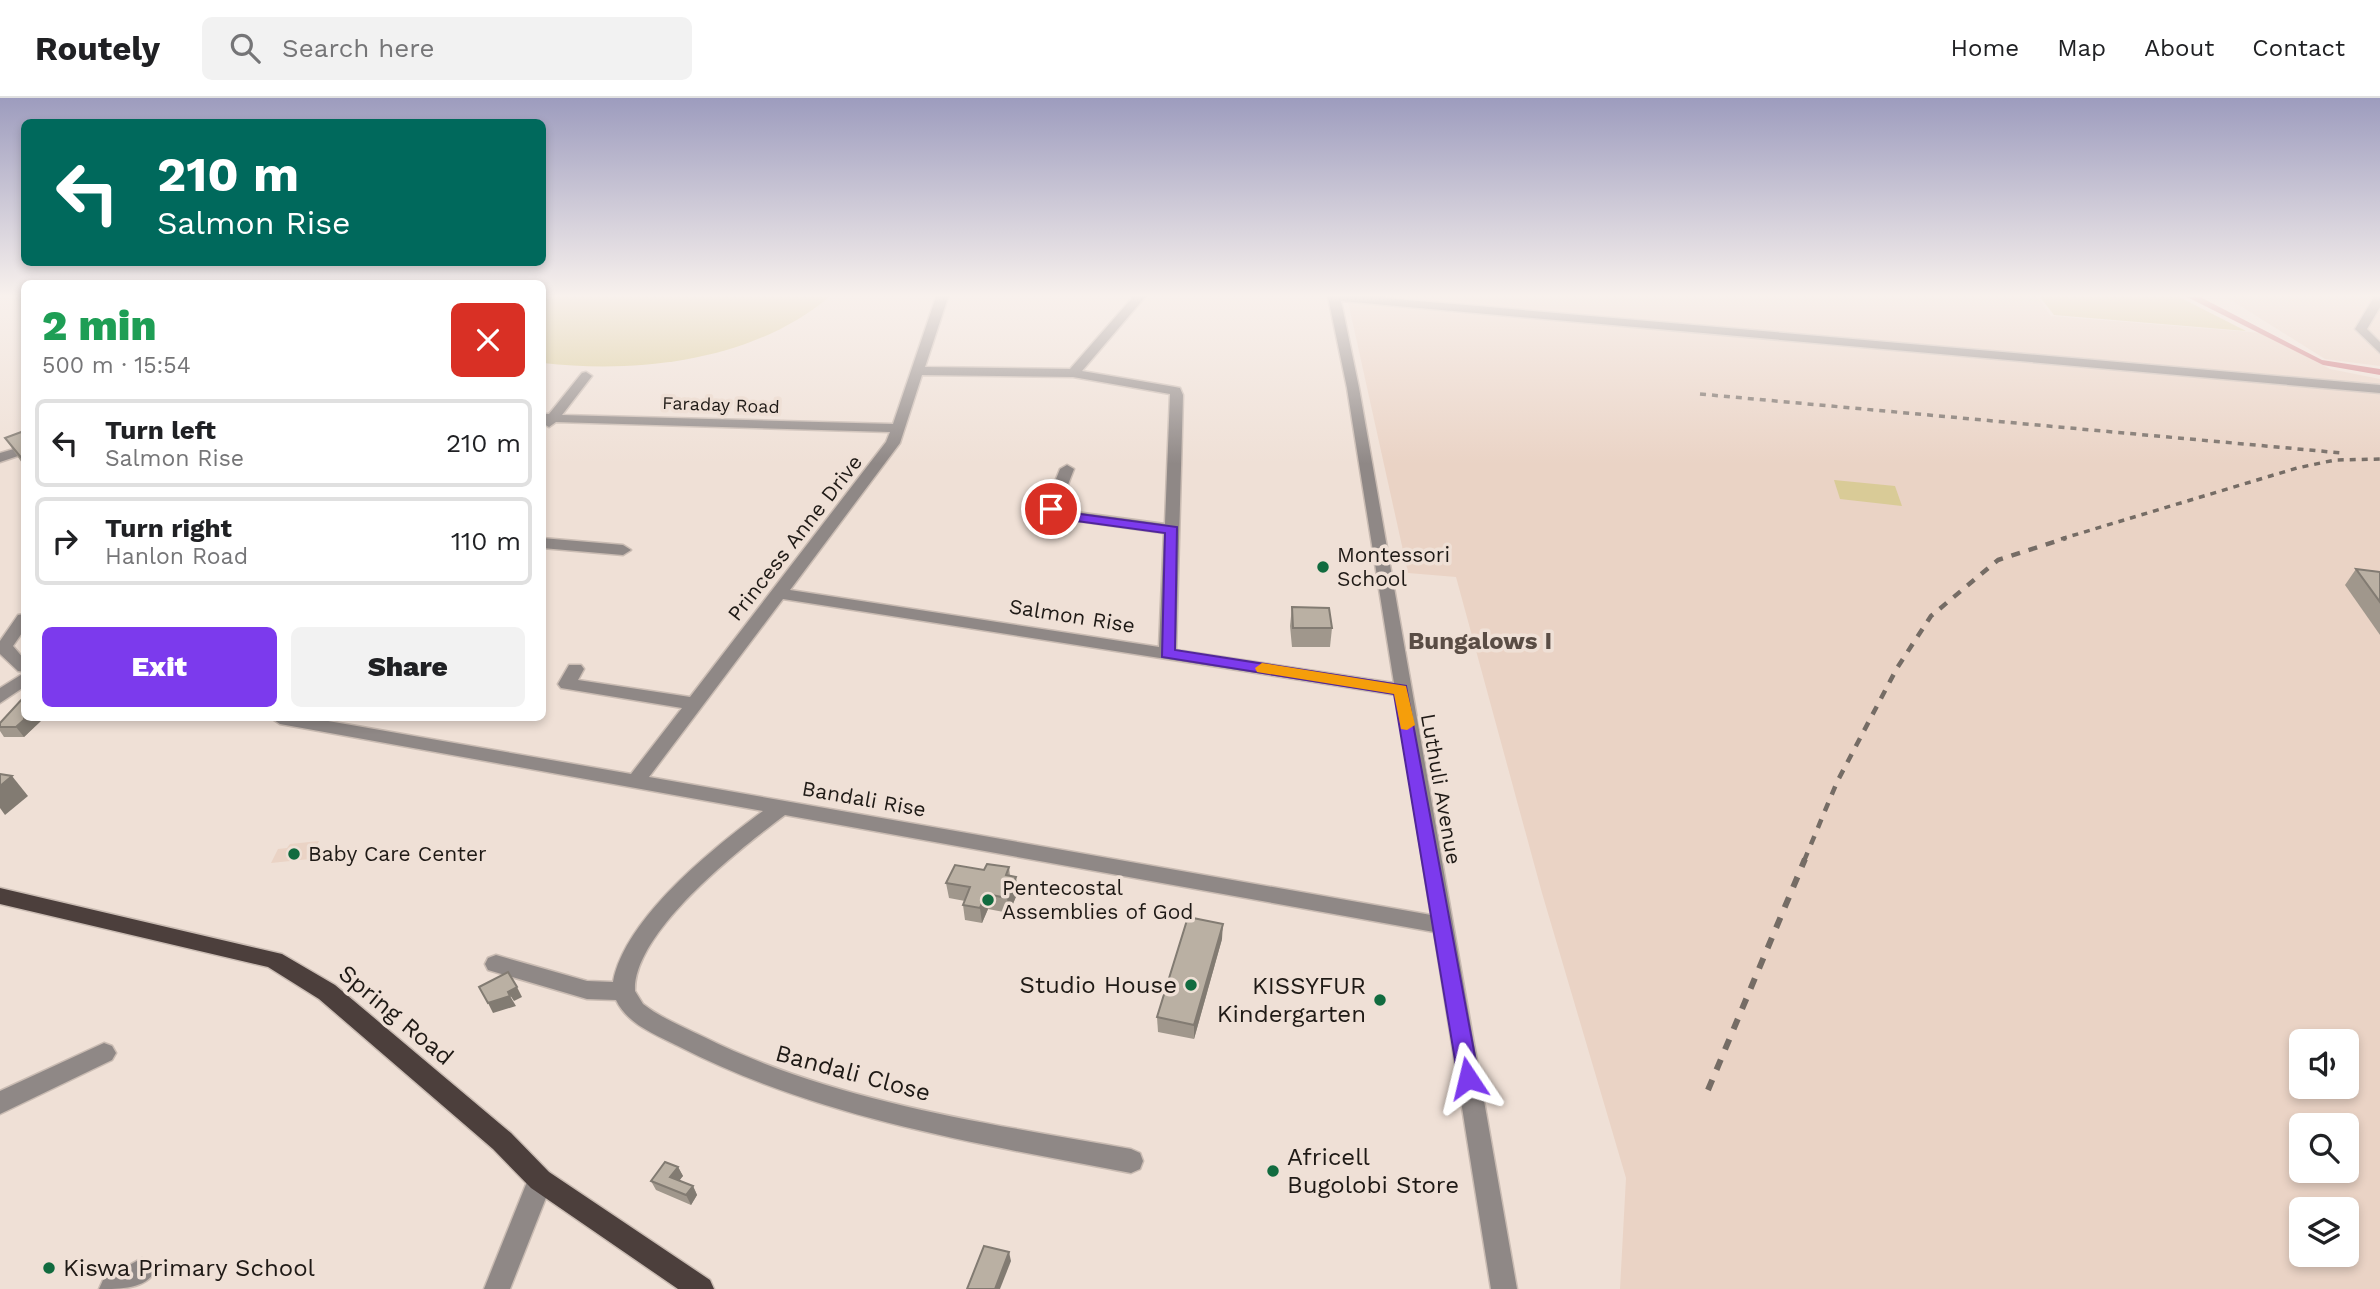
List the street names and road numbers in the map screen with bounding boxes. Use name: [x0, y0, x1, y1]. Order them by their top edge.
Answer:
street label: Faraday Road: [662, 392, 780, 417]
street label: Princess Anne Drive: [722, 450, 867, 626]
street label: Salmon Rise: [1007, 593, 1137, 638]
street label: Luthuli Avenue: [1416, 712, 1467, 866]
street label: Bandali Rise: [800, 775, 928, 822]
street label: Spring Road: [333, 959, 459, 1071]
street label: Bandali Close: [772, 1039, 934, 1107]

